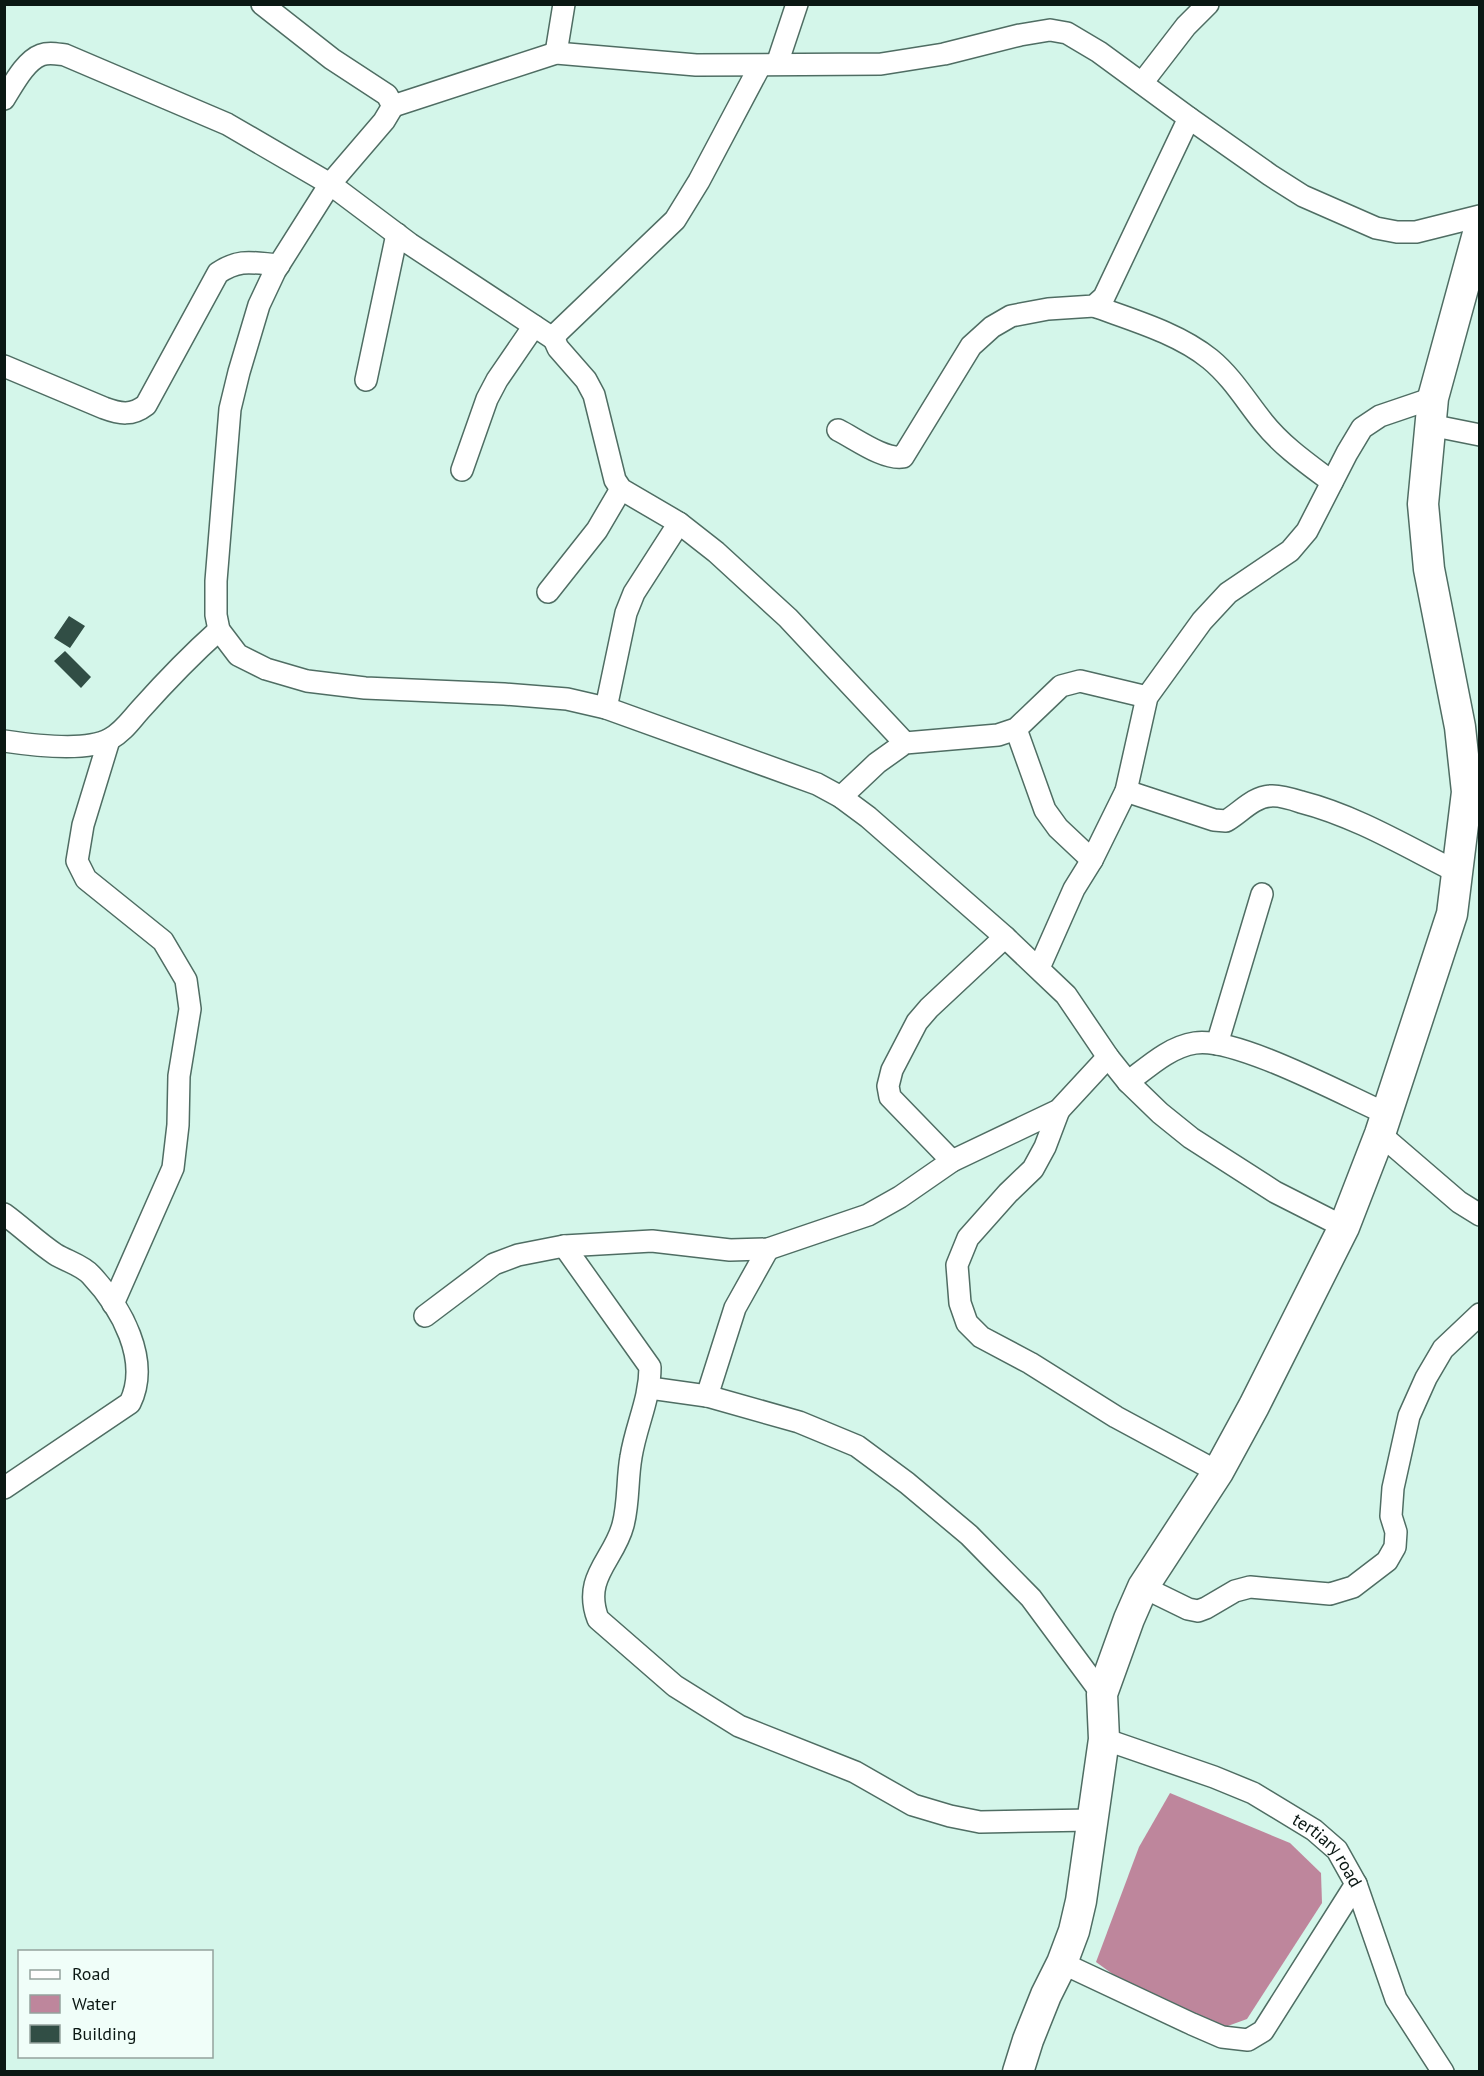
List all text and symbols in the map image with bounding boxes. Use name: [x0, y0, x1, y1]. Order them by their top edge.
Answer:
street label: tertiary road: [1288, 1808, 1367, 1891]
legend: [18, 1950, 213, 2058]
text: Road: [72, 1962, 110, 1985]
text: Water: [72, 1992, 116, 2015]
text: Building: [72, 2022, 136, 2045]

